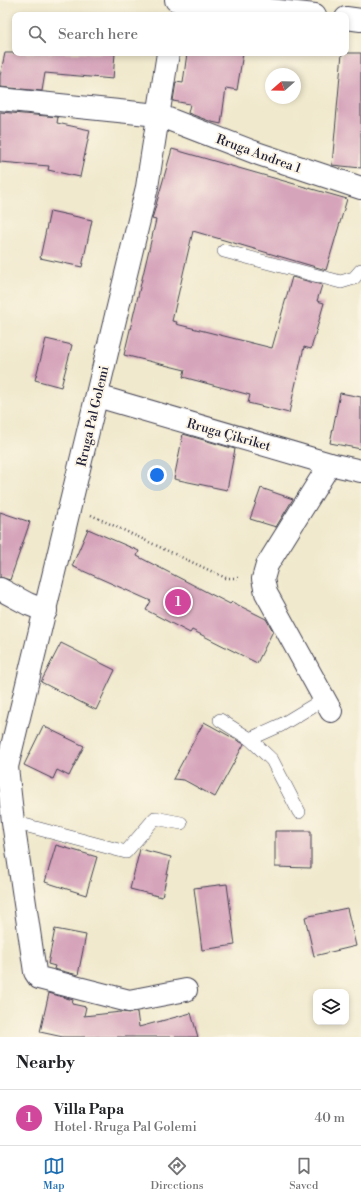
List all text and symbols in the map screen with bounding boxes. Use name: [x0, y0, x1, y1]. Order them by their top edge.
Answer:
search box: [12, 12, 349, 56]
icon: search: [26, 23, 48, 45]
text: Search here: [58, 25, 138, 44]
north arrow: [265, 68, 301, 104]
street label: Rruga Andrea 1: [214, 131, 304, 177]
street label: Rruga Pal Golemi: [74, 364, 112, 468]
street label: Rruga Çikriket: [185, 415, 273, 455]
your location: [147, 465, 167, 485]
pin: 1: [165, 587, 191, 617]
map controls: [313, 989, 349, 1025]
button: layers: [313, 989, 349, 1025]
text: Nearby: [16, 1052, 75, 1074]
text: Villa Papa: [54, 1100, 124, 1119]
text: 1: [26, 1110, 32, 1126]
text: 40 m: [315, 1110, 345, 1126]
text: Hotel · Rruga Pal Golemi: [54, 1119, 197, 1135]
tab: Map: [43, 1155, 65, 1193]
tab: Directions: [151, 1155, 204, 1193]
tab: Saved: [289, 1155, 318, 1193]

